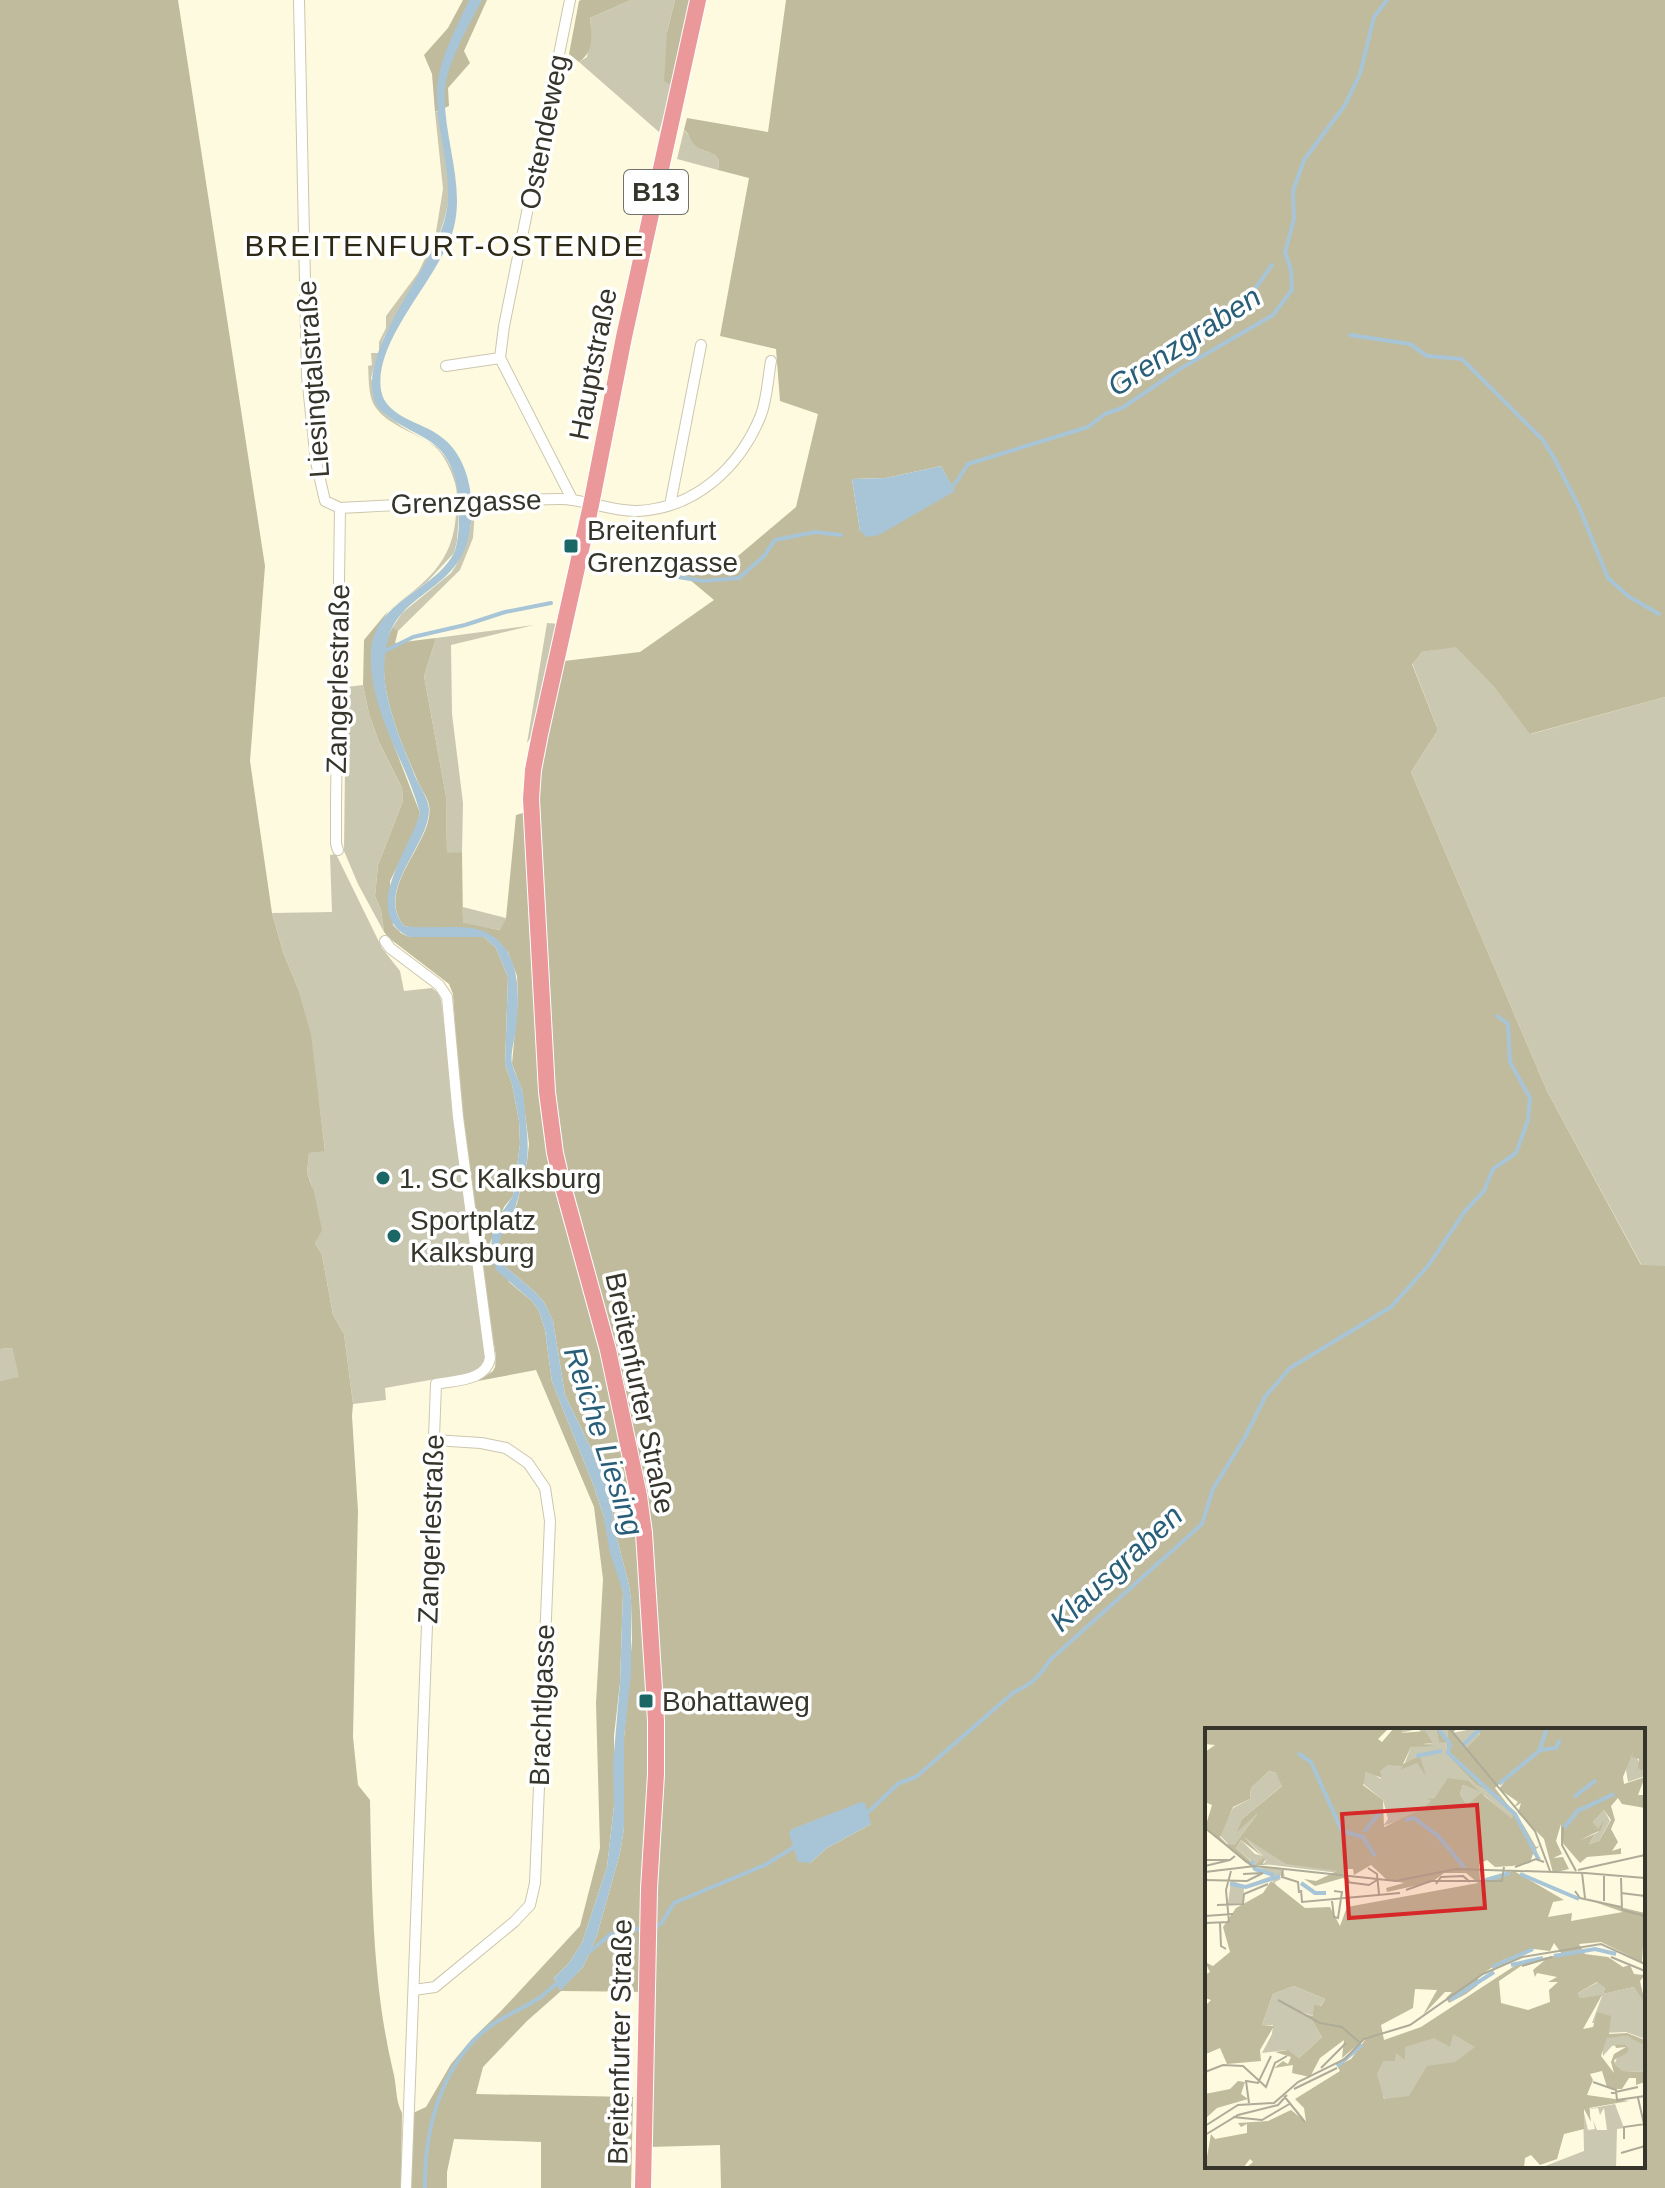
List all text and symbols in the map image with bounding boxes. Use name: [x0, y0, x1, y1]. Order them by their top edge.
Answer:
street label: Ostendeweg: [514, 52, 574, 212]
road number: B13: [624, 170, 688, 214]
district label: BREITENFURT-OSTENDE: [245, 229, 645, 262]
street label: Liesingtalstraße: [291, 279, 335, 479]
water label: Grenzgraben: [1102, 279, 1266, 403]
street label: Hauptstraße: [563, 285, 623, 443]
street label: Grenzgasse: [390, 484, 542, 520]
place label: Breitenfurt Grenzgasse: [587, 515, 738, 578]
marker: Breitenfurt Grenzgasse: [562, 537, 580, 555]
street label: Zangerlestraße: [321, 584, 355, 774]
place label: 1. SC Kalksburg: [399, 1163, 601, 1194]
marker: 1. SC Kalksburg: [374, 1169, 392, 1187]
place label: Sportplatz Kalksburg: [410, 1205, 536, 1268]
marker: Sportplatz Kalksburg: [385, 1227, 403, 1245]
street label: Breitenfurter Straße: [599, 1270, 681, 1516]
water label: Reiche Liesing: [558, 1342, 650, 1540]
street label: Zangerlestraße: [412, 1434, 450, 1624]
water label: Klausgraben: [1043, 1498, 1189, 1638]
street label: Brachtlgasse: [524, 1624, 560, 1786]
place label: Bohattaweg: [662, 1686, 810, 1717]
marker: Bohattaweg: [637, 1692, 655, 1710]
inset map: [1205, 1728, 1645, 2168]
street label: Breitenfurter Straße: [602, 1919, 638, 2165]

